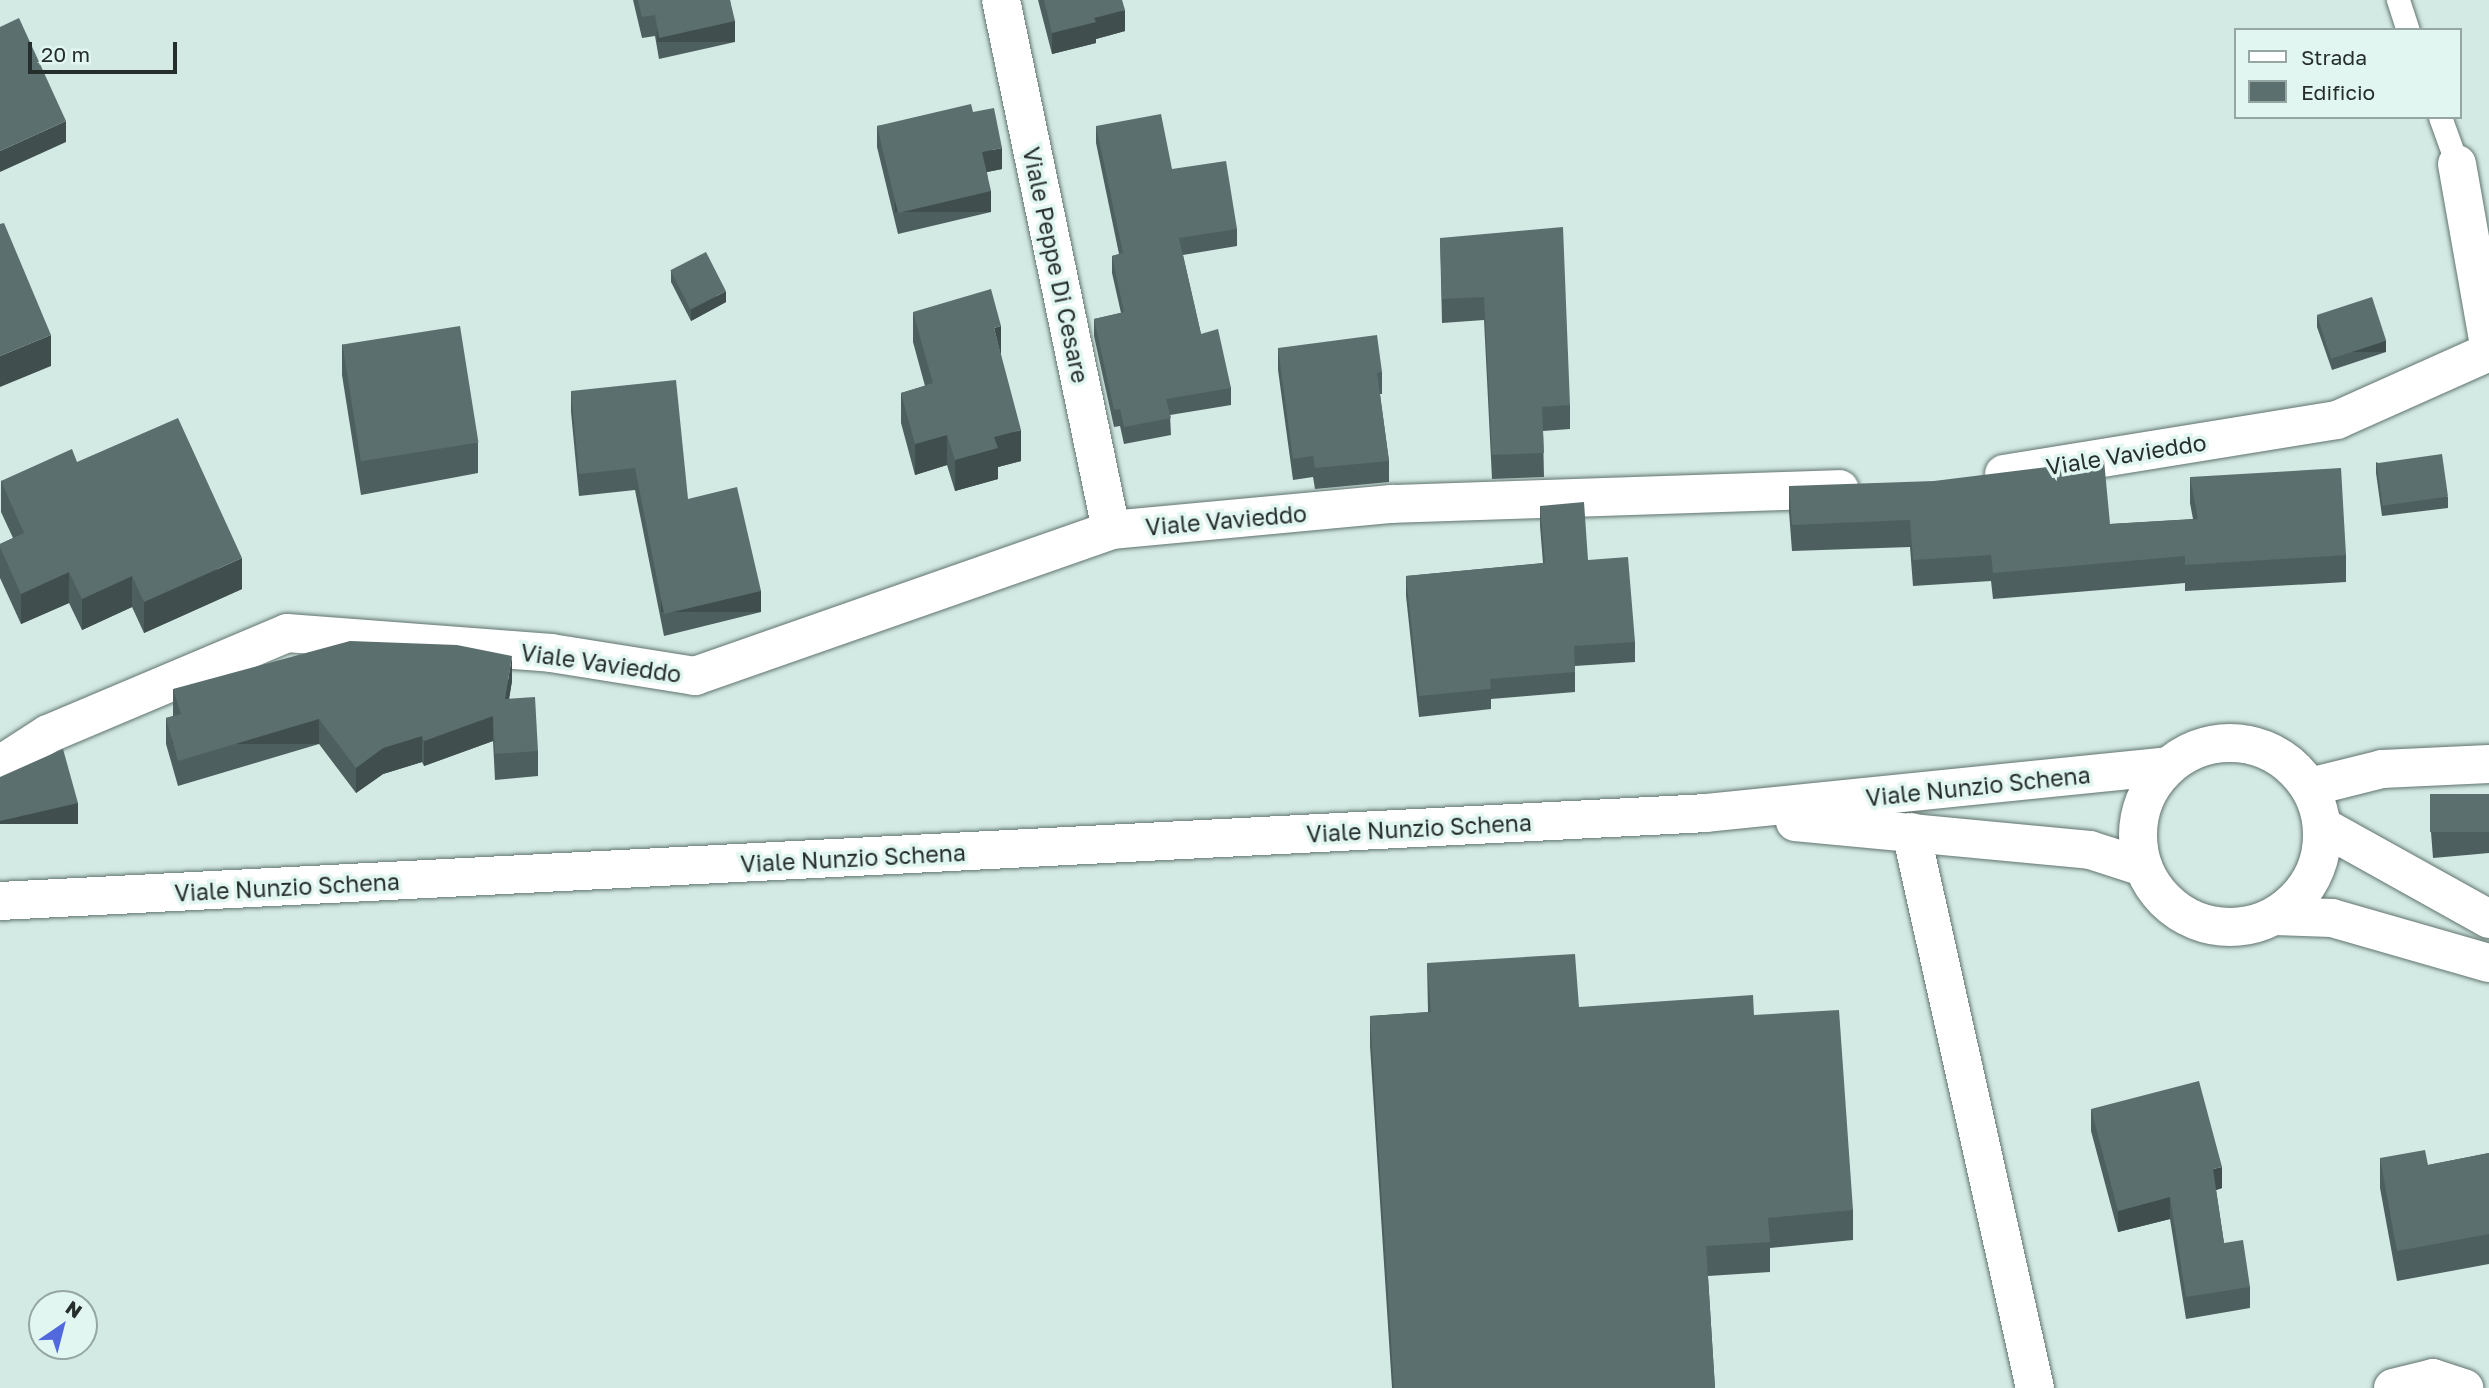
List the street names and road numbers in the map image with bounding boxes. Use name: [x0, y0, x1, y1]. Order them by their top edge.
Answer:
street label: Viale Peppe Di Cesare: [1017, 144, 1095, 386]
street label: Viale Vavieddo: [2044, 428, 2208, 480]
street label: Viale Vavieddo: [1144, 499, 1308, 541]
street label: Viale Vavieddo: [519, 638, 683, 688]
street label: Viale Nunzio Schena: [1864, 760, 2092, 812]
street label: Viale Nunzio Schena: [1306, 808, 1532, 848]
street label: Viale Nunzio Schena: [740, 838, 966, 878]
street label: Viale Nunzio Schena: [174, 867, 400, 907]

